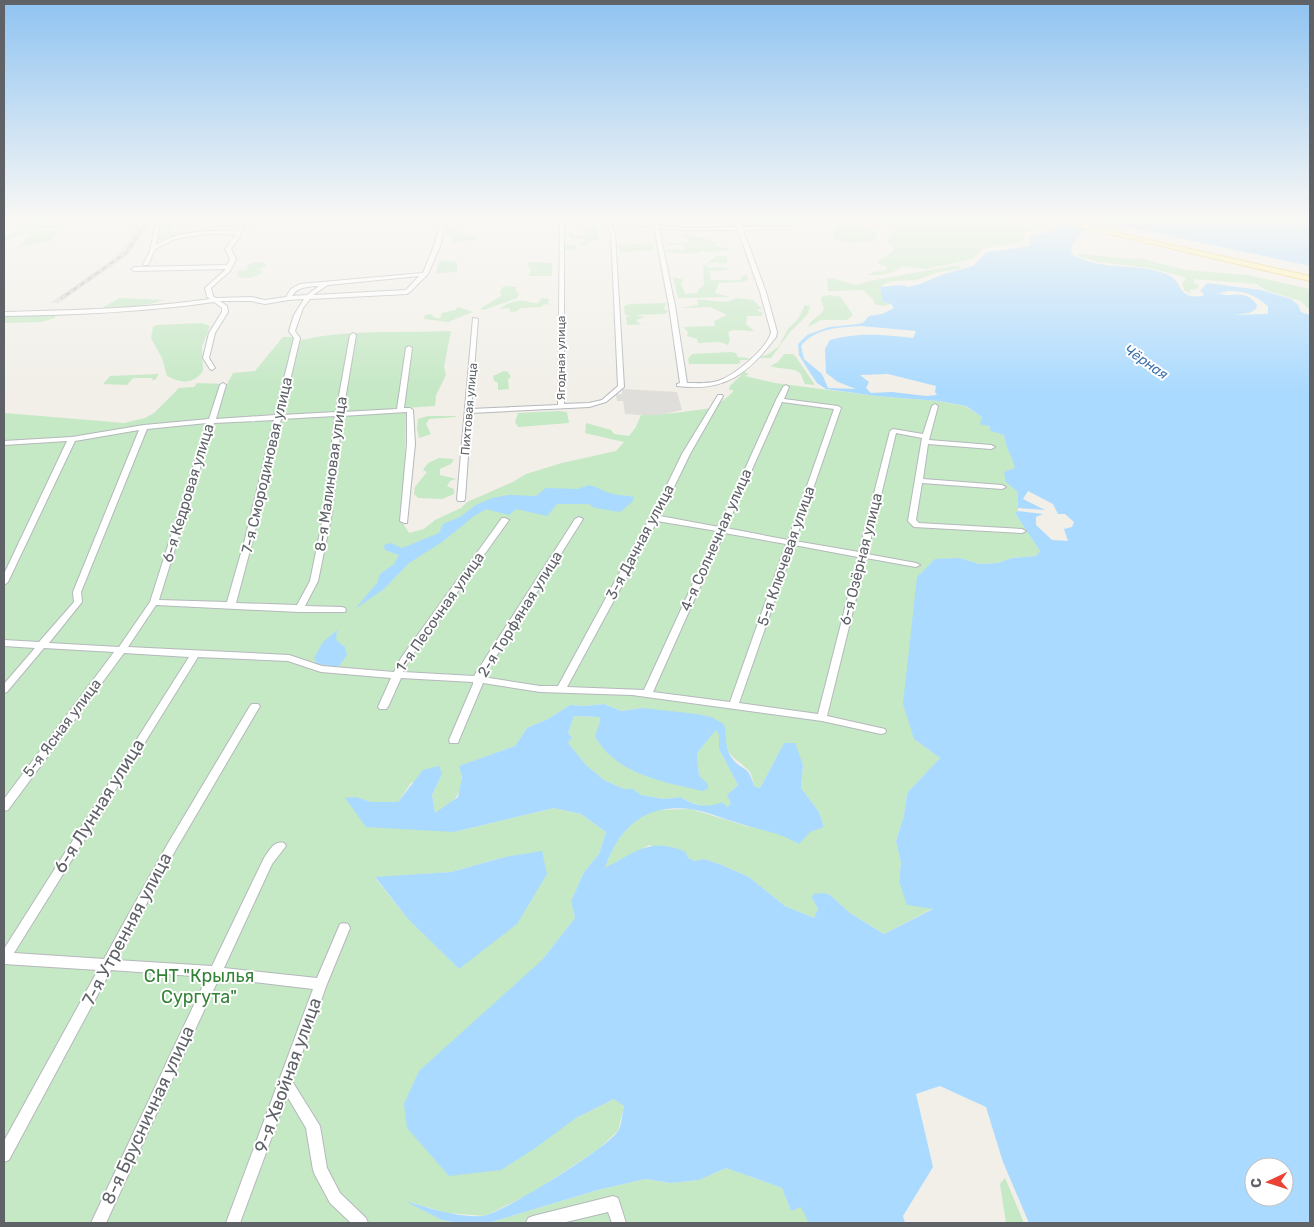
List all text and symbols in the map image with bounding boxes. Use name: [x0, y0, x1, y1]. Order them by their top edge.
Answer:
street label: Ягодная улица: [554, 316, 568, 400]
water label: Чёрная: [1121, 341, 1172, 383]
street label: Пихтовая улица: [458, 362, 480, 456]
street label: 7-я Смородиновая улица: [238, 375, 296, 555]
street label: 8-я Малиновая улица: [311, 395, 351, 553]
street label: 6-я Кедровая улица: [158, 422, 218, 564]
street label: 4-я Солнечная улица: [677, 466, 755, 614]
street label: 3-я Дачная улица: [602, 481, 678, 603]
street label: 5-я Ключевая улица: [754, 484, 818, 628]
street label: 6-я Озёрная улица: [836, 491, 886, 627]
street label: 2-я Торфяная улица: [474, 548, 566, 680]
street label: 1-я Песочная улица: [392, 549, 488, 675]
street label: 5-я Ясная улица: [19, 675, 105, 781]
street label: 6-я Лунная улица: [49, 735, 149, 877]
street label: 7-я Утренняя улица: [77, 849, 177, 1009]
park label: CНТ "Крылья Сургута": [144, 965, 254, 1008]
street label: 9-я Хвойная улица: [250, 995, 326, 1155]
street label: 8-я Брусничная улица: [97, 1022, 199, 1208]
north arrow: [1244, 1157, 1294, 1207]
text: С: [1248, 1177, 1265, 1188]

